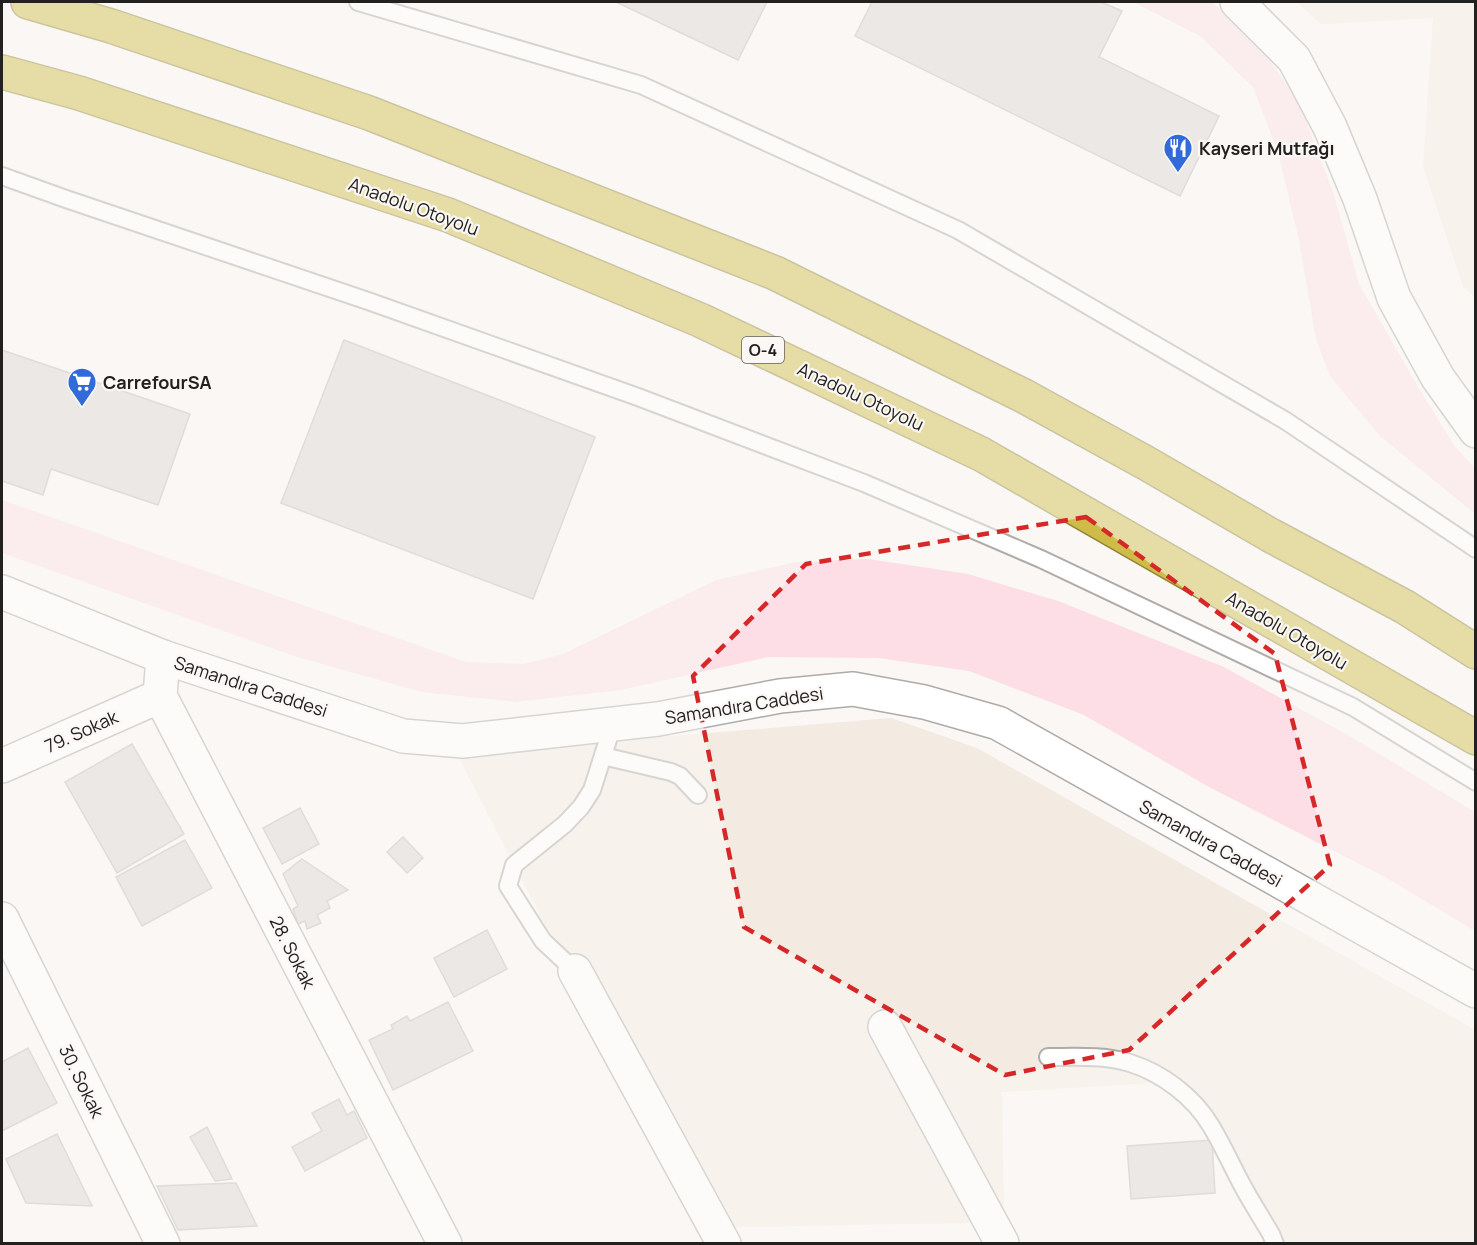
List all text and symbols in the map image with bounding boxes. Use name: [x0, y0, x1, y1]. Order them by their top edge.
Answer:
restaurant icon: Kayseri Mutfağı: [1162, 132, 1194, 174]
place label: Kayseri Mutfağı: [1199, 136, 1334, 160]
street label: Anadolu Otoyolu: [346, 171, 482, 241]
road number: O-4: [742, 337, 784, 363]
street label: Anadolu Otoyolu: [794, 356, 928, 436]
supermarket icon: CarrefourSA: [66, 366, 98, 408]
place label: CarrefourSA: [103, 370, 212, 394]
street label: Anadolu Otoyolu: [1222, 585, 1352, 675]
street label: Samandıra Caddesi: [171, 650, 331, 722]
street label: Samandıra Caddesi: [663, 681, 825, 729]
street label: 79. Sokak: [41, 704, 122, 758]
street label: Samandıra Caddesi: [1135, 794, 1287, 892]
street label: 28. Sokak: [264, 912, 322, 993]
street label: 30. Sokak: [54, 1040, 111, 1123]

